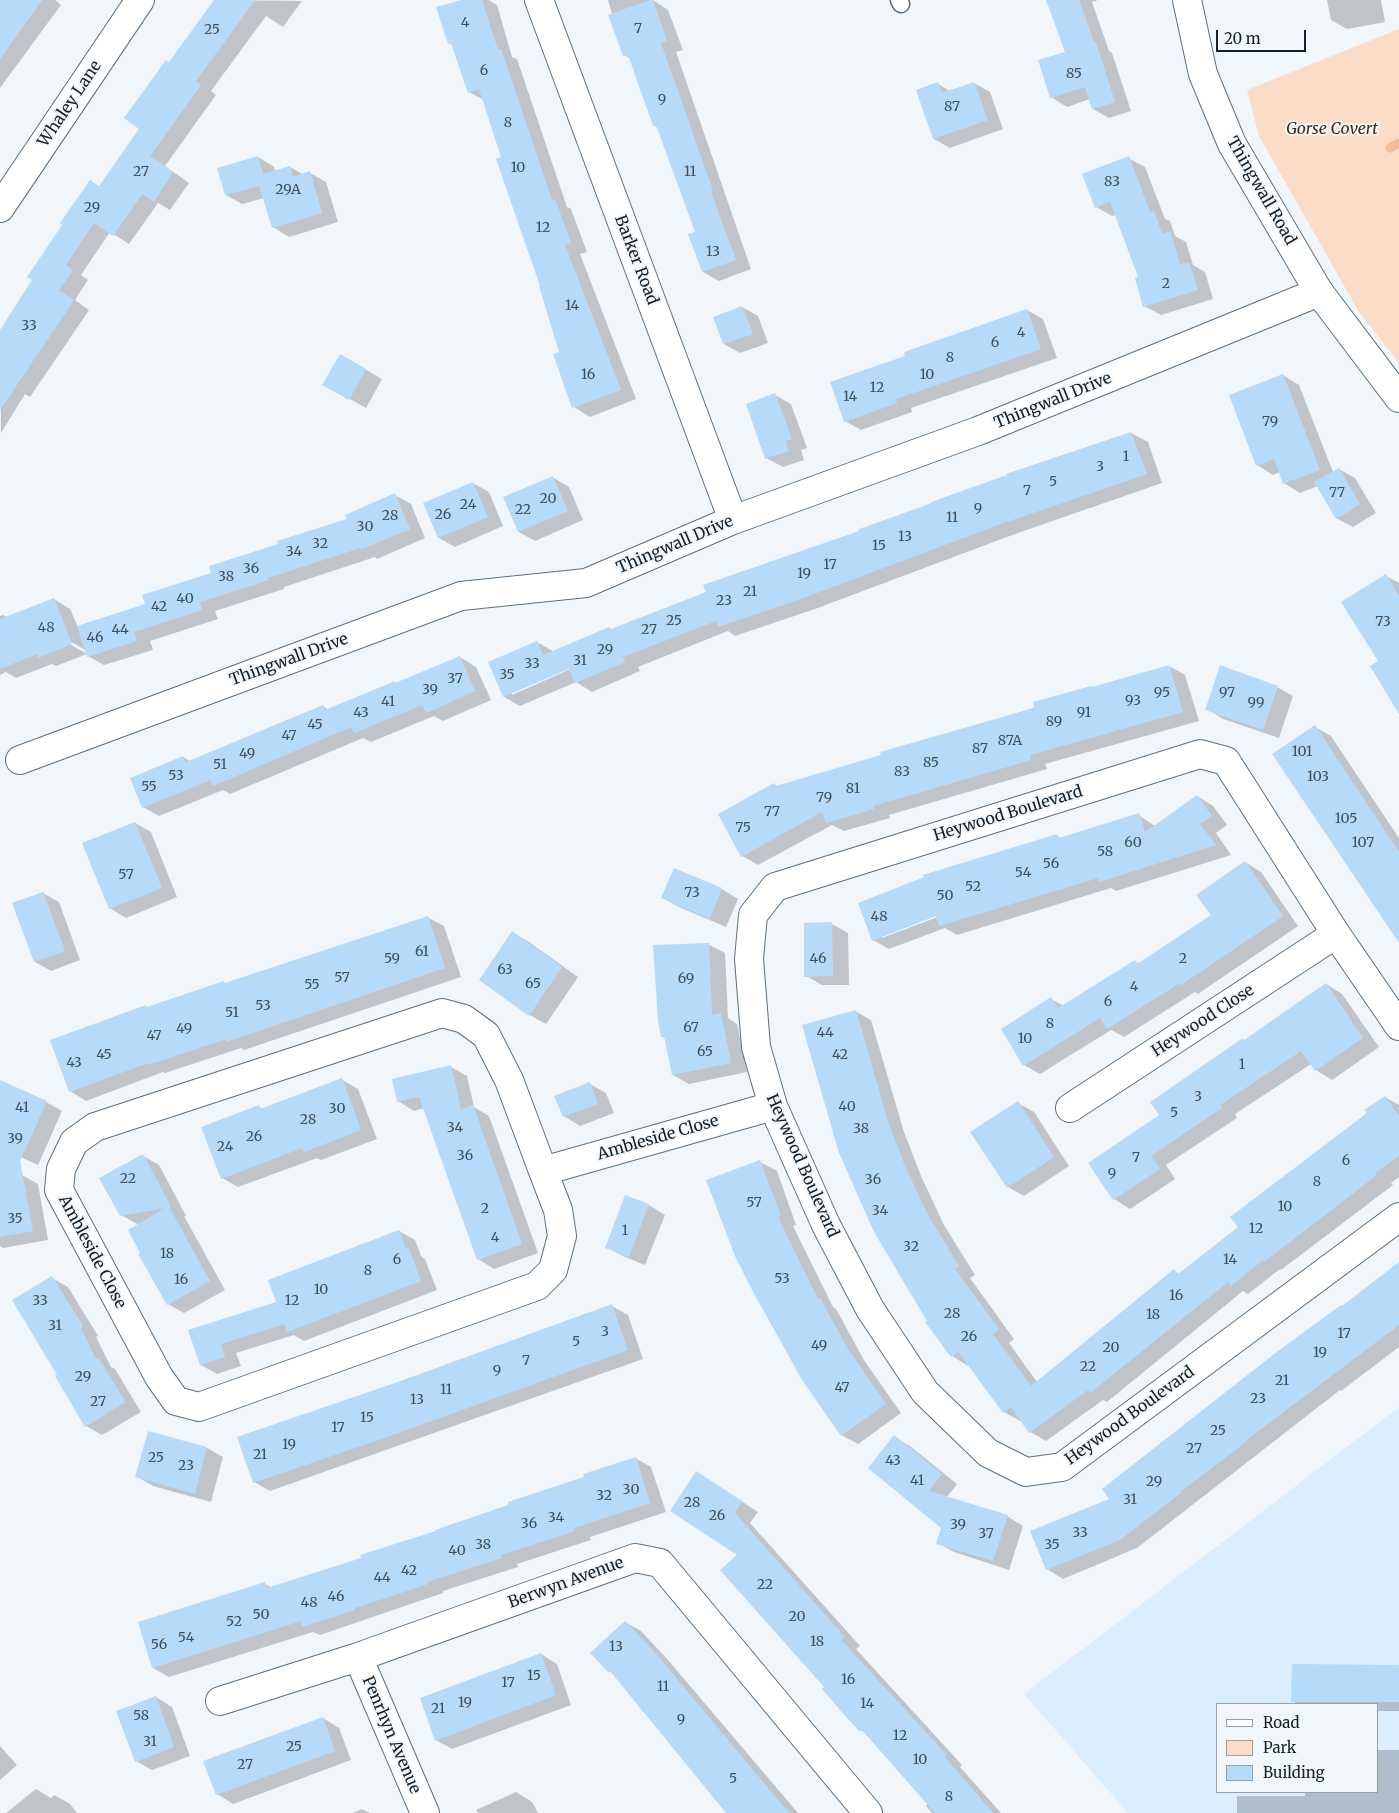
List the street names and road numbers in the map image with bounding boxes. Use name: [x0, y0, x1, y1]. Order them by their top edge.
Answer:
street label: Whaley Lane: [34, 57, 106, 151]
street label: Thingwall Road: [1222, 133, 1300, 249]
street label: Barker Road: [610, 212, 662, 308]
street label: Thingwall Drive: [992, 369, 1114, 433]
street label: Thingwall Drive: [614, 512, 736, 578]
street label: Thingwall Drive: [227, 630, 351, 690]
street label: Heywood Boulevard: [931, 782, 1085, 846]
street label: Heywood Close: [1148, 981, 1258, 1061]
street label: Heywood Boulevard: [762, 1091, 842, 1241]
street label: Ambleside Close: [595, 1111, 721, 1165]
street label: Ambleside Close: [54, 1192, 130, 1312]
street label: Heywood Boulevard: [1062, 1363, 1198, 1469]
street label: Berwyn Avenue: [506, 1553, 626, 1613]
street label: Penrhyn Avenue: [358, 1673, 424, 1797]

